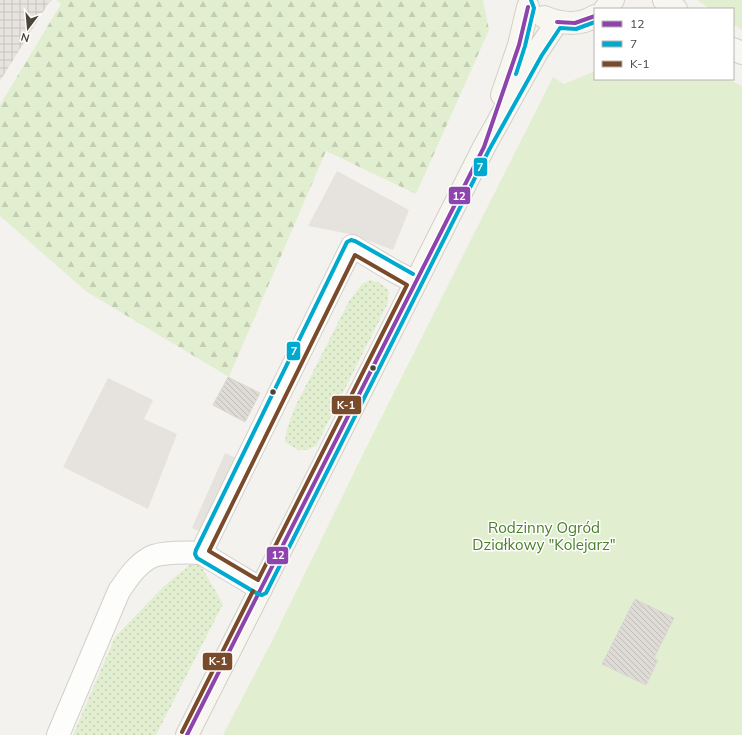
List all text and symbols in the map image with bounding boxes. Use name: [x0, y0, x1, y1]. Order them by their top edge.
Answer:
north arrow: [8, 8, 48, 48]
legend: [594, 8, 734, 80]
text: 12: [630, 16, 644, 31]
text: N: [19, 30, 31, 45]
text: 7: [630, 36, 637, 51]
text: K-1: [630, 56, 650, 71]
line badge: 7: [473, 157, 488, 177]
text: 7: [477, 160, 484, 174]
line badge: 12: [448, 186, 471, 205]
text: 12: [452, 189, 466, 203]
line badge: 7: [286, 341, 301, 361]
text: 7: [291, 344, 298, 358]
unlabelled marker: [368, 363, 378, 373]
unlabelled marker: [268, 387, 278, 397]
line badge: K-1: [331, 395, 362, 415]
text: K-1: [337, 398, 356, 412]
park label: Rodzinny Ogród Działkowy "Kolejarz": [472, 518, 616, 554]
line badge: 12: [266, 546, 289, 565]
text: 12: [271, 548, 285, 562]
line badge: K-1: [202, 652, 233, 671]
text: K-1: [209, 654, 228, 668]

